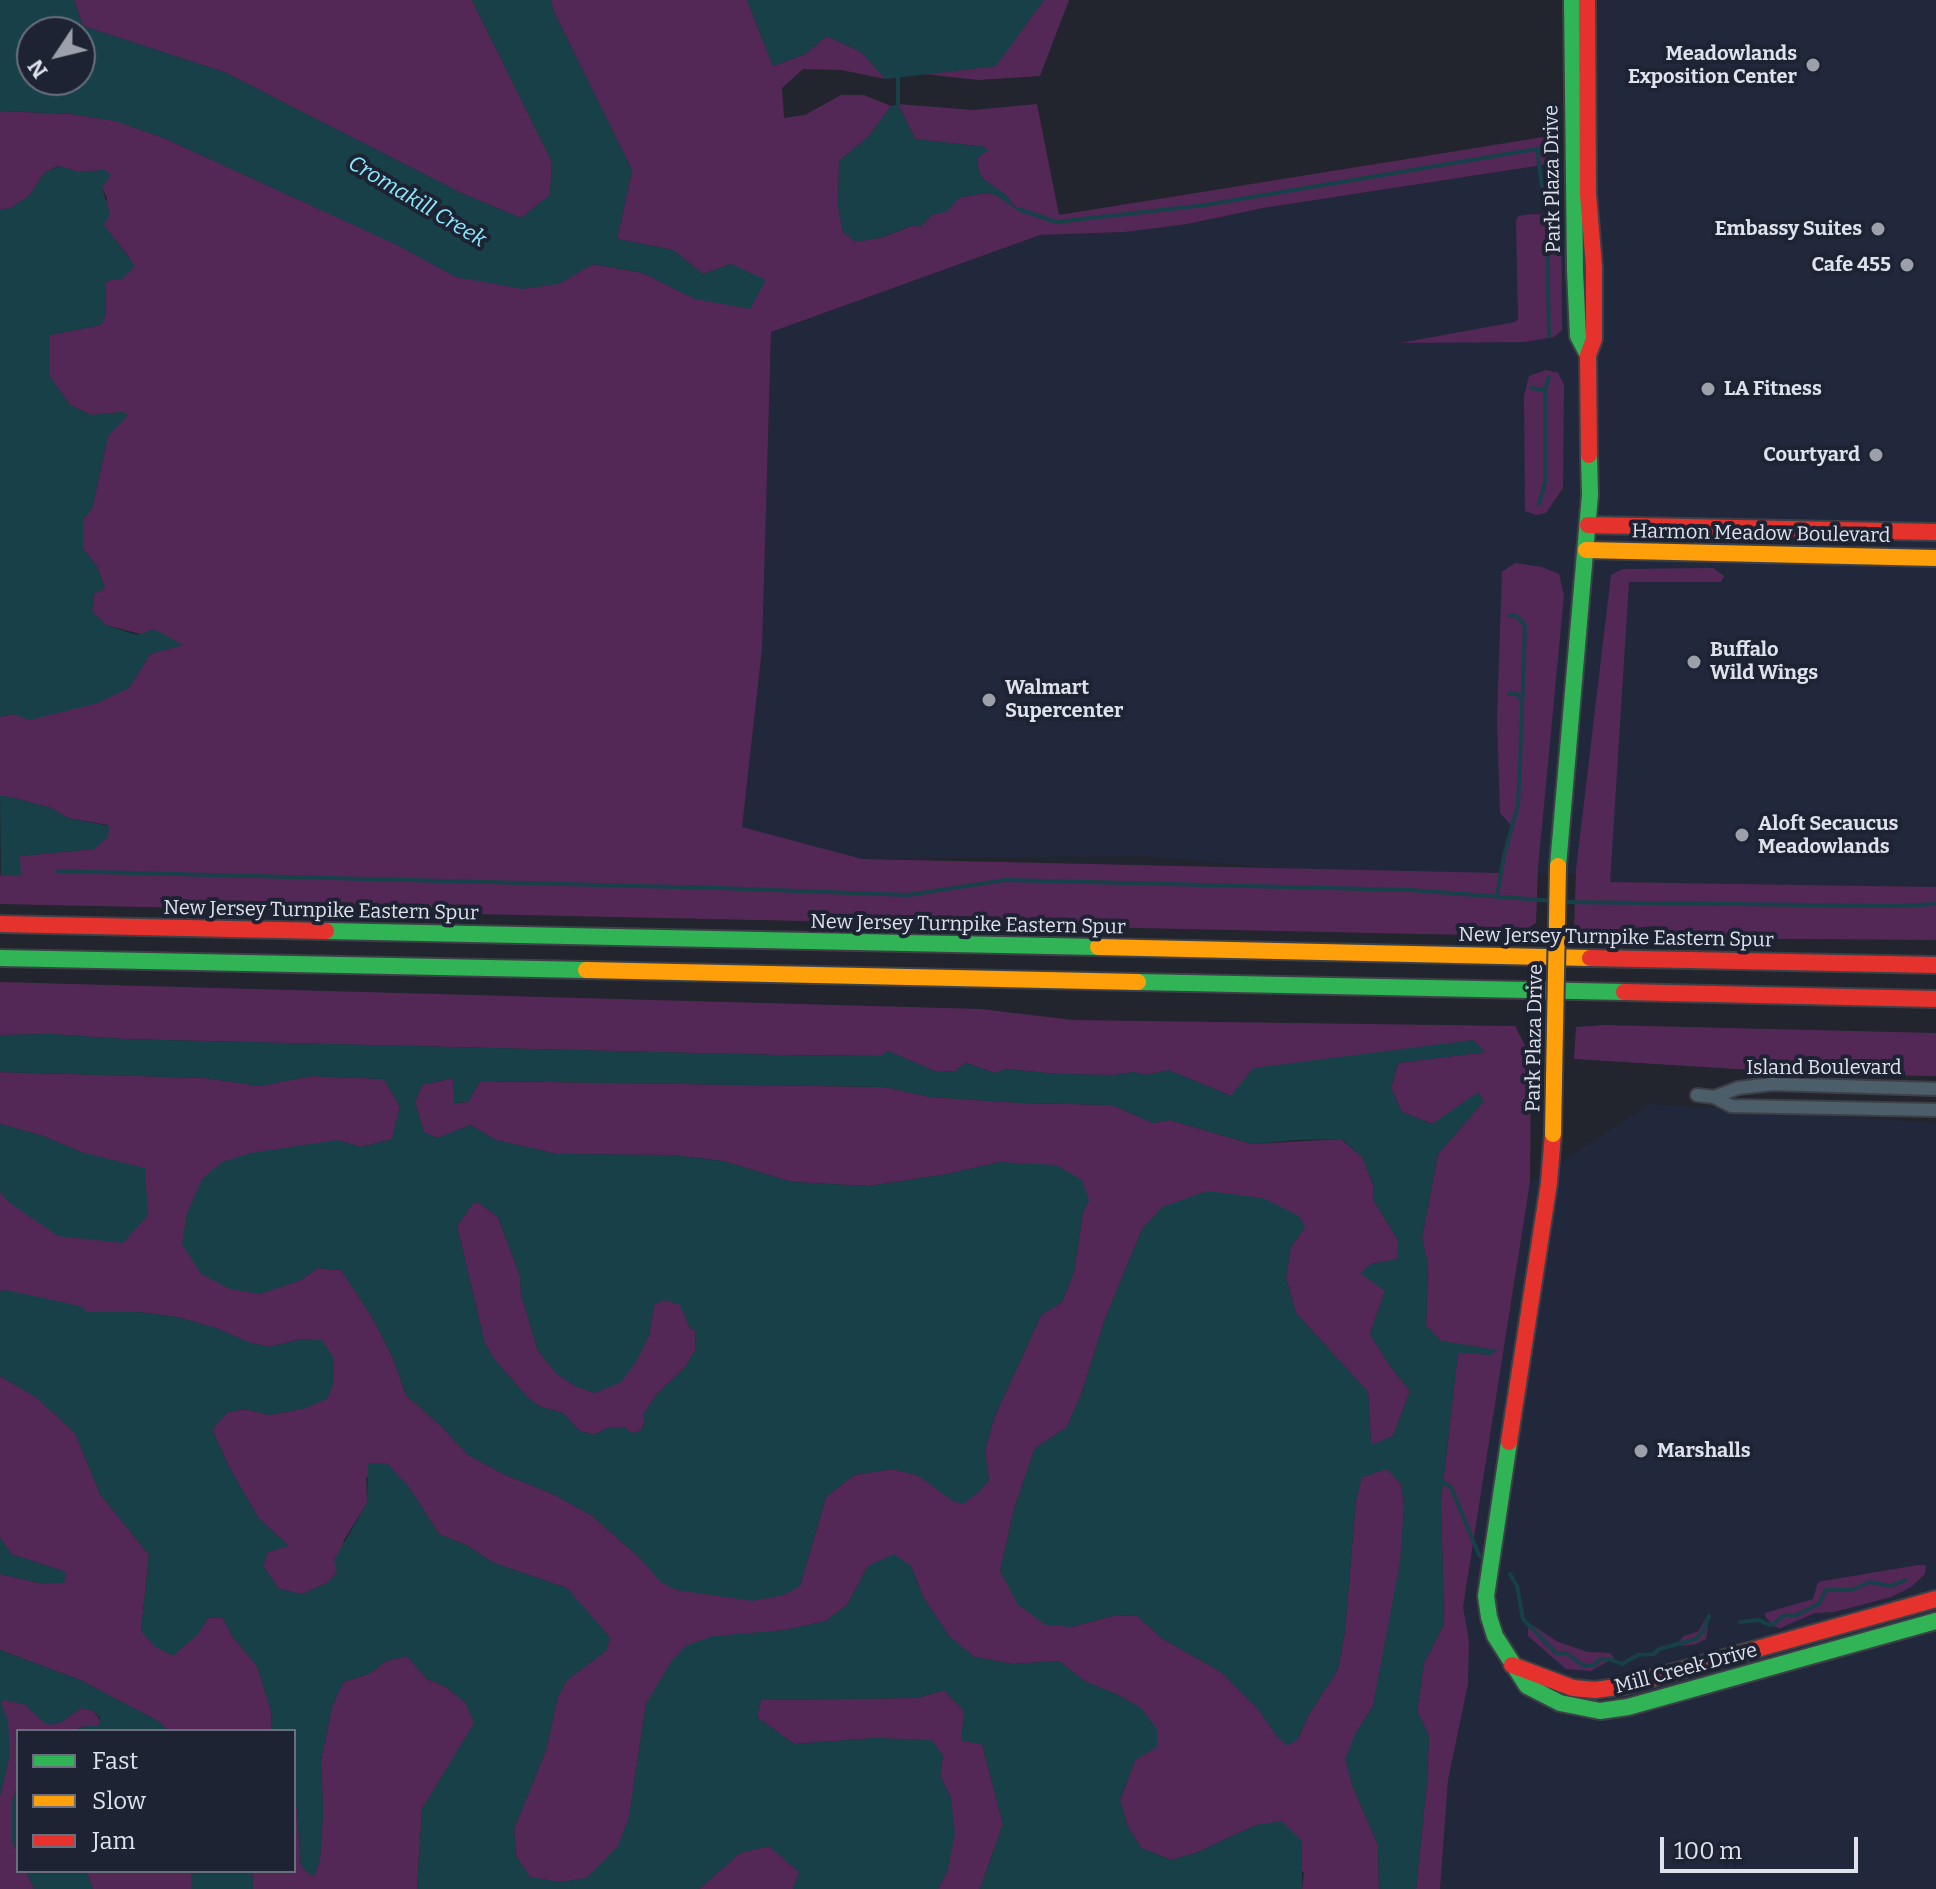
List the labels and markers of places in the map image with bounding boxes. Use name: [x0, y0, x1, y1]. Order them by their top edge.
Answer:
place label: Meadowlands Exposition Center: [1628, 42, 1797, 89]
marker: Meadowlands Exposition Center: [1804, 56, 1822, 74]
place label: Embassy Suites: [1715, 217, 1862, 241]
marker: Embassy Suites: [1869, 220, 1887, 238]
place label: Cafe 455: [1812, 253, 1891, 277]
marker: Cafe 455: [1898, 256, 1916, 274]
place label: LA Fitness: [1724, 377, 1822, 401]
marker: LA Fitness: [1699, 380, 1717, 398]
place label: Courtyard: [1763, 443, 1860, 467]
marker: Courtyard: [1867, 446, 1885, 464]
place label: Buffalo Wild Wings: [1710, 638, 1818, 685]
marker: Buffalo Wild Wings: [1685, 653, 1703, 671]
place label: Walmart Supercenter: [1005, 676, 1123, 723]
marker: Walmart Supercenter: [980, 691, 998, 709]
place label: Aloft Secaucus Meadowlands: [1758, 812, 1898, 859]
marker: Aloft Secaucus Meadowlands: [1733, 826, 1751, 844]
place label: Marshalls: [1657, 1439, 1751, 1463]
marker: Marshalls: [1632, 1442, 1650, 1460]

